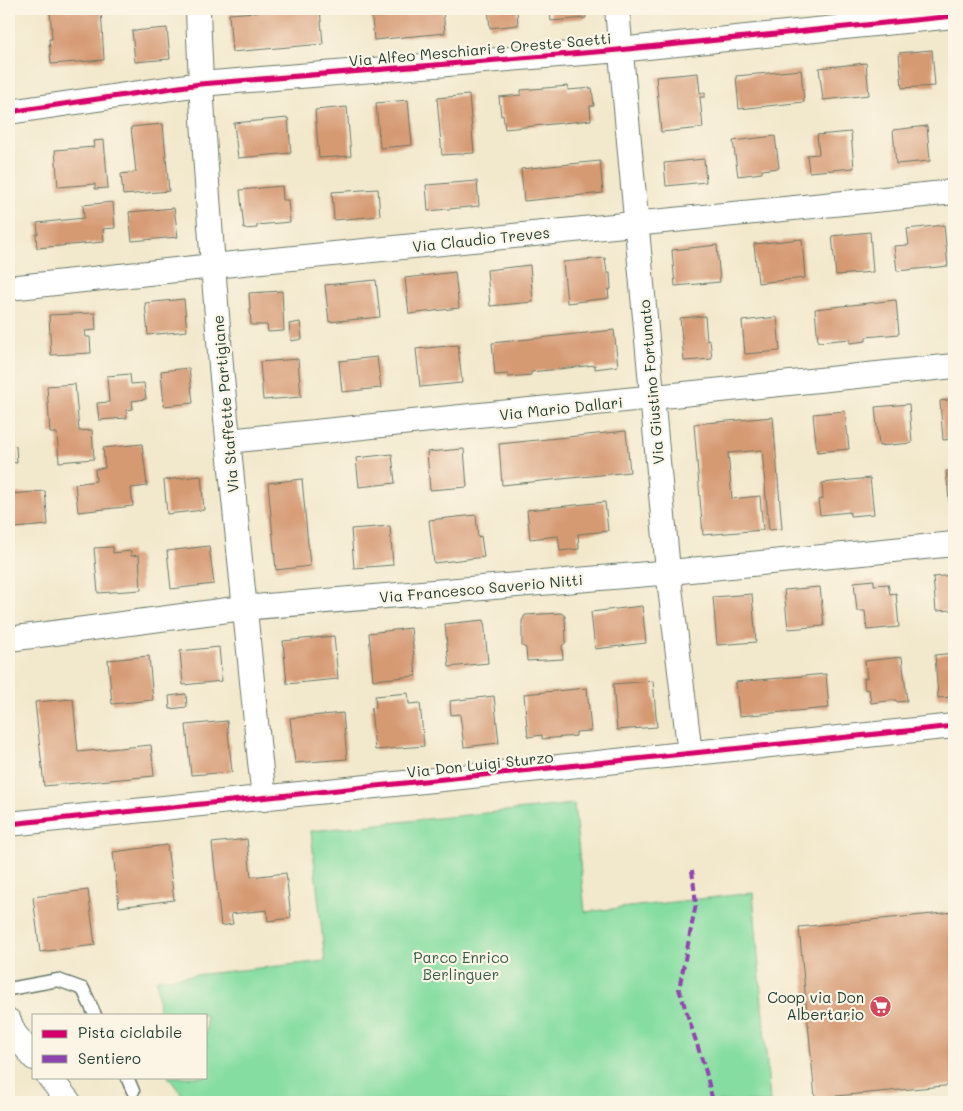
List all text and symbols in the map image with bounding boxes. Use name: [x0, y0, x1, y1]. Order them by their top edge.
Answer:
street label: Via Alfeo Meschiari e Oreste Saetti: [348, 28, 612, 70]
street label: Via Claudio Treves: [411, 222, 551, 256]
street label: Via Giustino Fortunato: [634, 299, 668, 465]
street label: Via Staffette Partigiane: [207, 314, 243, 494]
street label: Via Mario Dallari: [498, 392, 624, 424]
street label: Via Francesco Saverio Nitti: [378, 569, 584, 607]
street label: Via Don Luigi Sturzo: [406, 746, 554, 782]
park label: Parco Enrico Berlinguer: [413, 947, 509, 984]
place label: Coop via Don Albertario: [767, 987, 864, 1024]
supermarket icon: Coop via Don Albertario: [868, 994, 892, 1018]
legend: [32, 1014, 208, 1078]
text: Pista ciclabile: [78, 1022, 182, 1042]
text: Sentiero: [78, 1048, 141, 1068]

